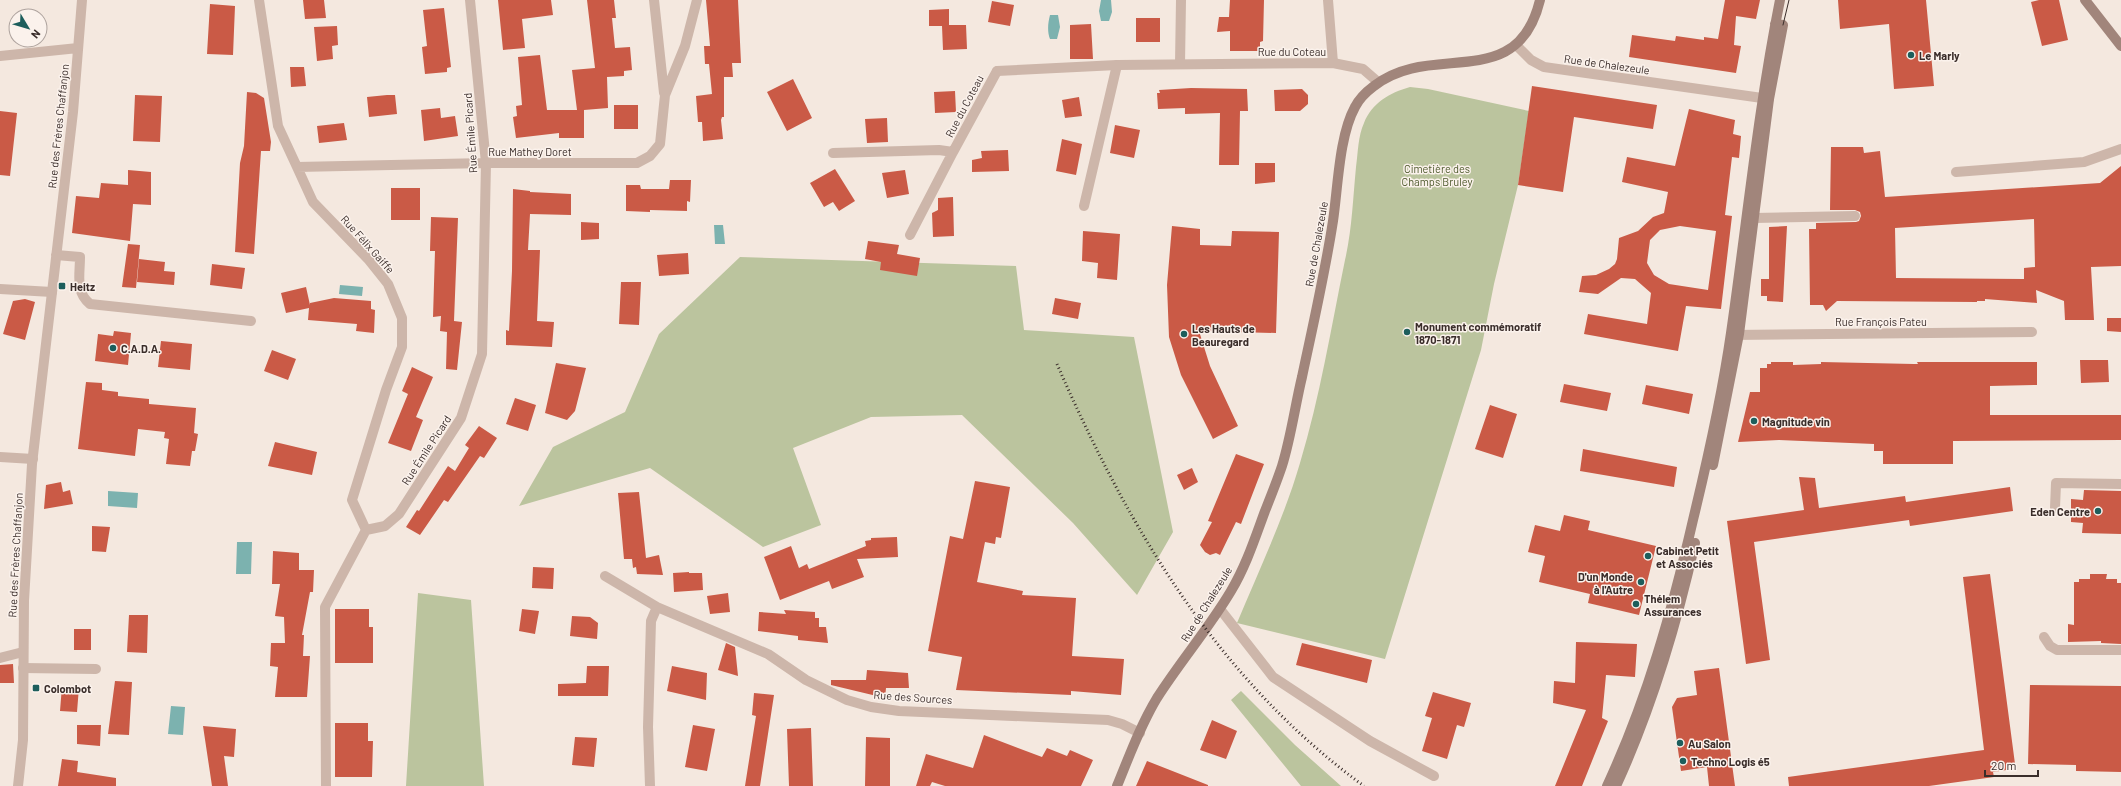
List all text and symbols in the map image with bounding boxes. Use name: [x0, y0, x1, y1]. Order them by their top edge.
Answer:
north arrow: [8, 8, 48, 48]
text: N: [29, 28, 44, 41]
street label: Rue du Coteau: [1258, 45, 1326, 58]
place label: Le Marly: [1919, 49, 1960, 62]
marker: Le Marly: [1906, 50, 1916, 60]
street label: Rue de Chalezeule: [1563, 52, 1651, 76]
street label: Rue des Frères Chaffanjon: [45, 63, 71, 189]
street label: Rue du Coteau: [942, 73, 986, 139]
street label: Rue Émile Picard: [461, 92, 479, 174]
street label: Rue Mathey Doret: [488, 145, 572, 158]
park label: Cimetière des Champs Bruley: [1401, 162, 1473, 188]
street label: Rue de Chalezeule: [1302, 200, 1330, 288]
street label: Rue Félix Gaiffe: [339, 212, 397, 276]
place label: Heitz: [70, 280, 95, 293]
marker: Heitz: [57, 281, 67, 291]
street label: Rue François Pateu: [1835, 315, 1927, 328]
place label: Monument commémoratif 1870-1871: [1415, 320, 1541, 346]
place label: Les Hauts de Beauregard: [1192, 322, 1255, 348]
marker: Monument commémoratif 1870-1871: [1402, 327, 1412, 337]
marker: Les Hauts de Beauregard: [1179, 329, 1189, 339]
place label: C.A.D.A.: [121, 342, 161, 355]
marker: C.A.D.A.: [108, 343, 118, 353]
street label: Rue Émile Picard: [399, 413, 453, 487]
place label: Magnitude vin: [1762, 415, 1830, 428]
marker: Magnitude vin: [1749, 416, 1759, 426]
street label: Rue des Frères Chaffanjon: [5, 492, 25, 618]
place label: Eden Centre: [2030, 505, 2090, 518]
marker: Eden Centre: [2093, 506, 2103, 516]
place label: Cabinet Petit et Associés: [1656, 544, 1719, 570]
marker: Cabinet Petit et Associés: [1643, 551, 1653, 561]
street label: Rue de Chalezeule: [1178, 564, 1234, 644]
place label: D'un Monde à l'Autre: [1578, 570, 1633, 596]
marker: D'un Monde à l'Autre: [1636, 577, 1646, 587]
place label: Thélem Assurances: [1644, 592, 1702, 618]
marker: Thélem Assurances: [1631, 599, 1641, 609]
place label: Colombot: [44, 682, 91, 695]
marker: Colombot: [31, 683, 41, 693]
street label: Rue des Sources: [873, 688, 953, 706]
place label: Au Salon: [1688, 737, 1731, 750]
marker: Au Salon: [1675, 738, 1685, 748]
scale bar: [1985, 752, 2038, 778]
place label: Techno Logis é5: [1691, 755, 1770, 768]
marker: Techno Logis é5: [1678, 756, 1688, 766]
text: 20 m: [1991, 758, 2017, 772]

